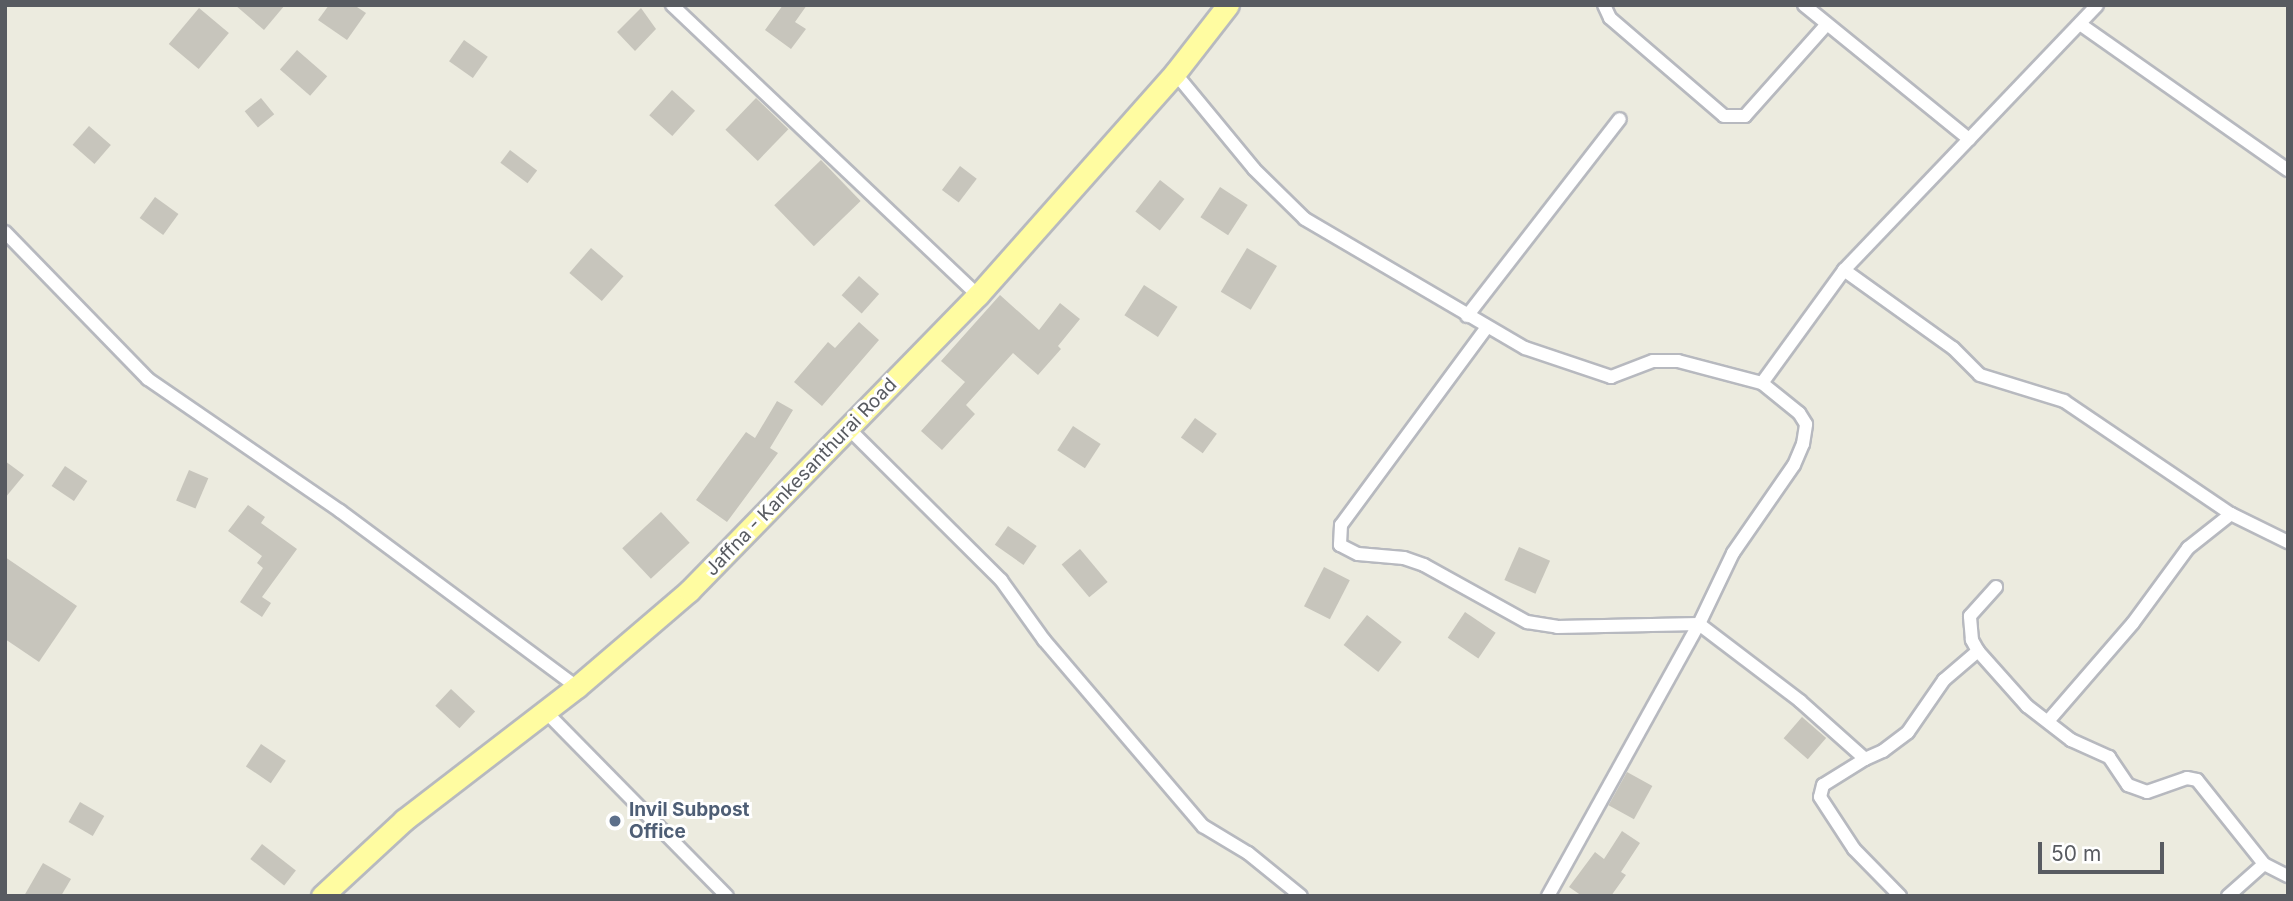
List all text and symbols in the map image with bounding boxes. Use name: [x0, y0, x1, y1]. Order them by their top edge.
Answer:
street label: Jaffna - Kankesanthurai Road: [700, 373, 902, 581]
place label: Invil Subpost Office: [629, 799, 750, 843]
marker: Invil Subpost Office: [607, 813, 623, 829]
scale bar: [2041, 828, 2167, 872]
text: 50 m: [2051, 841, 2101, 866]

